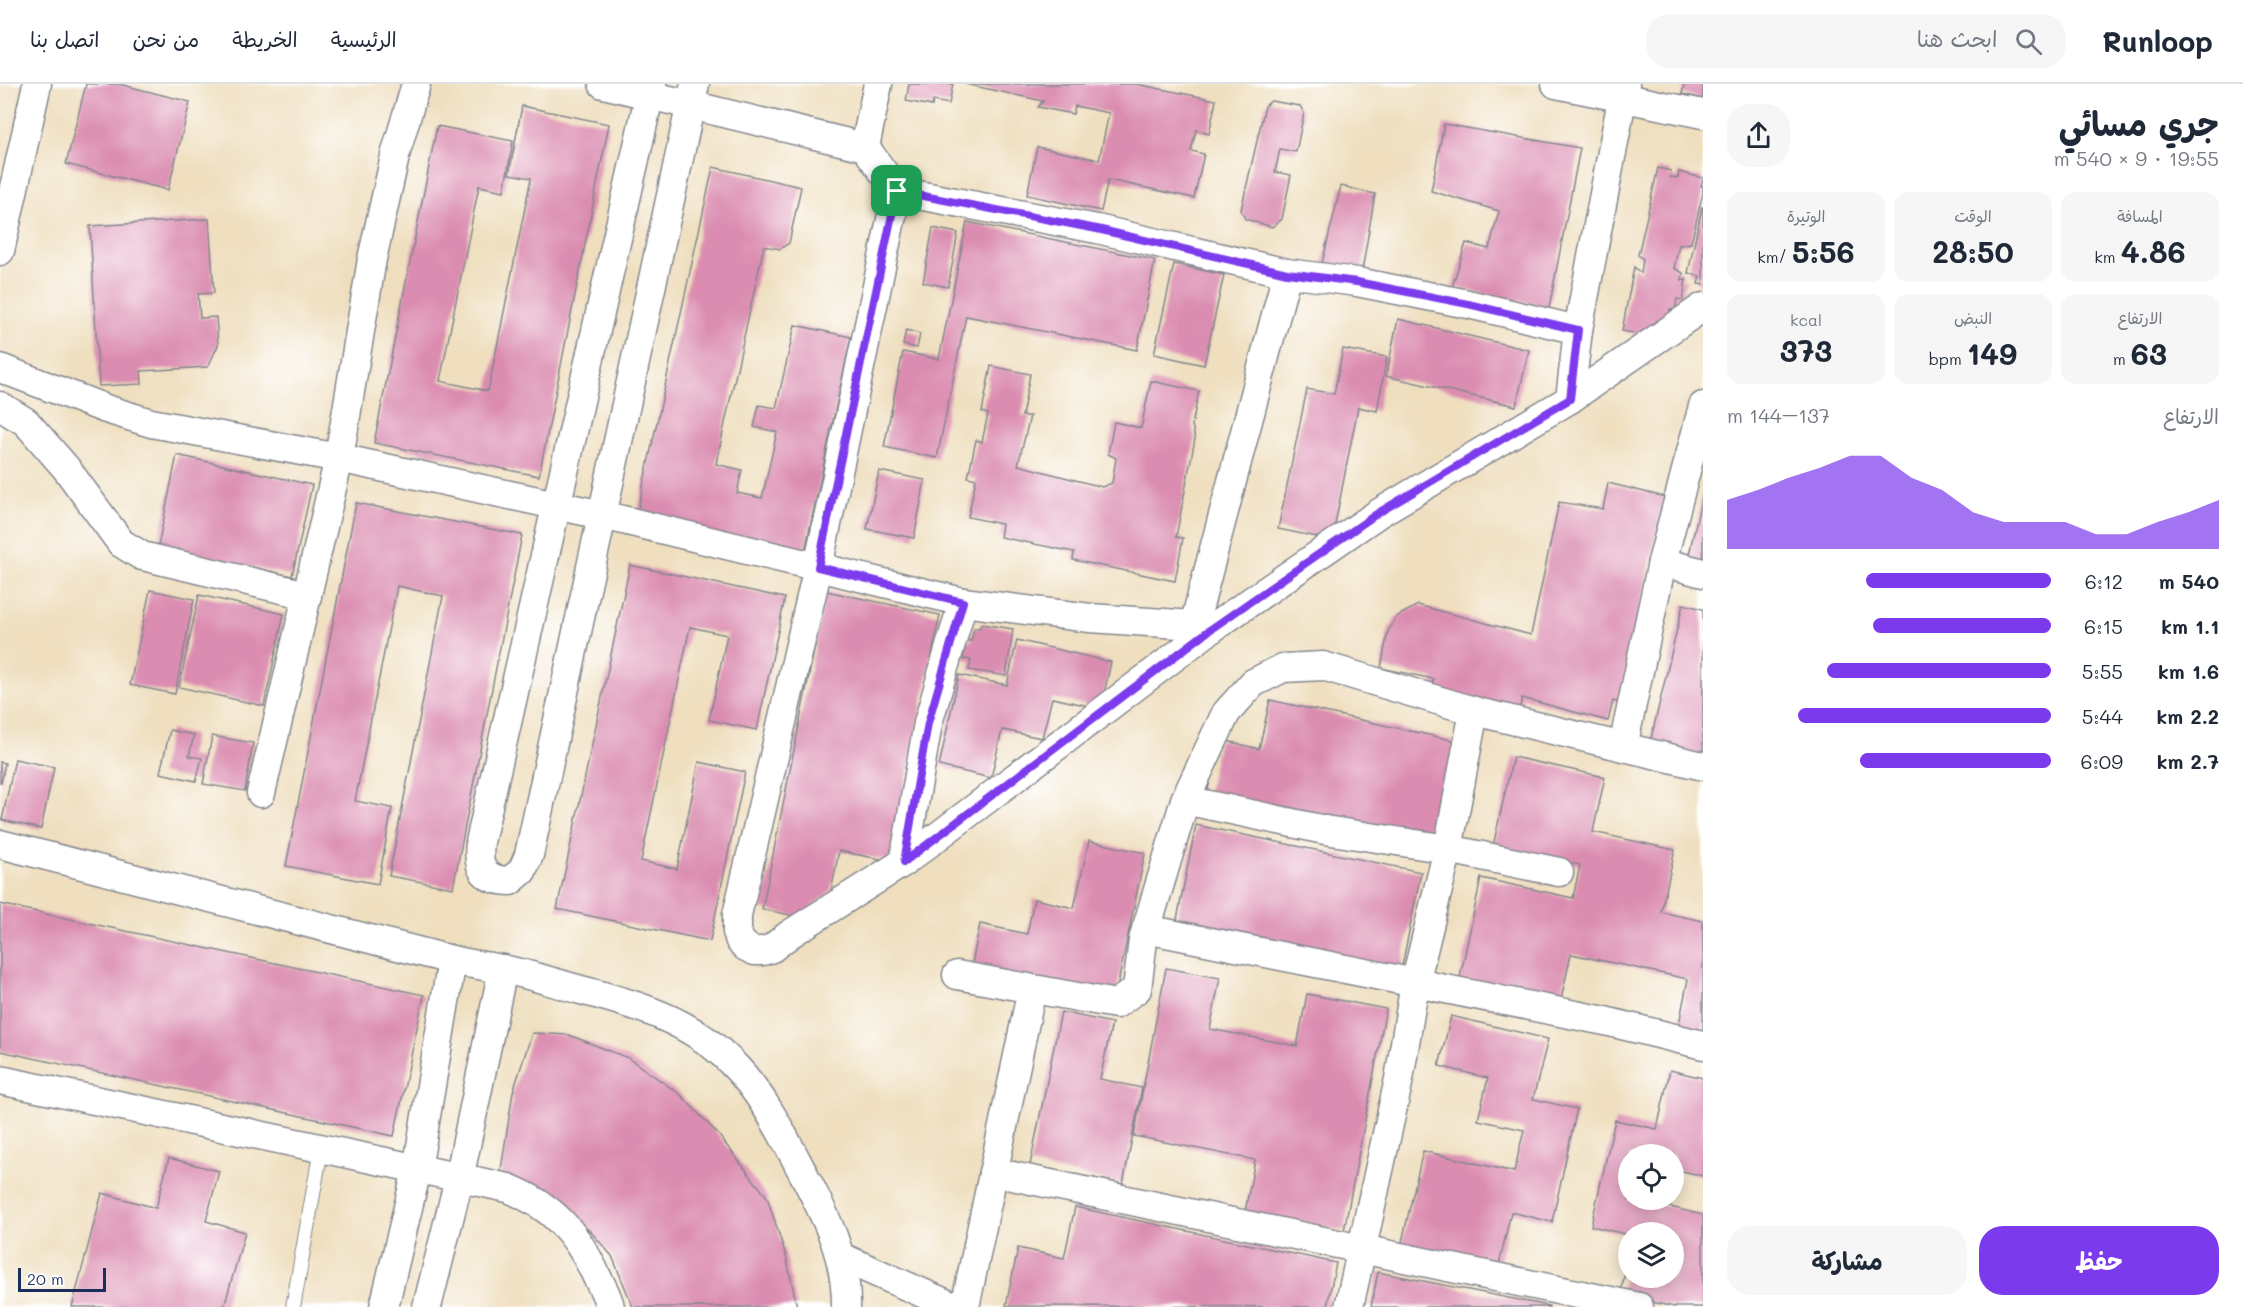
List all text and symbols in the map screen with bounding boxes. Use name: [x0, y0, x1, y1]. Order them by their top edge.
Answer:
search box: [1646, 14, 2066, 68]
text: Runloop: [2102, 23, 2213, 59]
text: ابحث هنا: [1917, 24, 1997, 53]
text: اتصل بنا: [30, 25, 100, 52]
text: من نحن: [133, 25, 199, 52]
text: الخريطة: [232, 25, 298, 52]
text: الرئيسية: [331, 25, 397, 52]
icon: search: [2012, 25, 2045, 58]
text: جري مسائي: [2059, 101, 2219, 144]
button: share: [1727, 104, 1790, 167]
text: 19:55 · 9 × 540 m: [2054, 145, 2219, 171]
pin: [871, 165, 922, 216]
icon: arrive: [880, 174, 913, 207]
text: الوتيرة: [1787, 205, 1825, 226]
text: الوقت: [1954, 205, 1992, 226]
text: المسافة: [2117, 205, 2163, 226]
text: 5:56: [1792, 231, 1855, 271]
text: 28:50: [1932, 231, 2014, 271]
text: 4.86: [2121, 231, 2186, 271]
text: /km: [1757, 246, 1792, 267]
text: km: [2094, 246, 2121, 267]
text: النبض: [1954, 307, 1992, 328]
text: الارتفاع: [2118, 307, 2162, 328]
text: kcal: [1790, 309, 1822, 330]
text: 373: [1780, 330, 1832, 370]
text: 149: [1967, 333, 2017, 373]
text: 63: [2131, 333, 2167, 373]
text: bpm: [1929, 348, 1967, 369]
text: m: [2113, 348, 2131, 369]
text: 137–144 m: [1727, 402, 1830, 428]
text: الارتفاع: [2163, 403, 2219, 429]
text: 6:12: [2085, 568, 2123, 594]
text: 540 m: [2159, 568, 2219, 594]
text: 6:15: [2084, 613, 2123, 639]
text: 1.1 km: [2161, 613, 2219, 639]
text: 5:55: [2082, 658, 2123, 684]
text: 1.6 km: [2158, 658, 2219, 684]
text: 5:44: [2082, 703, 2123, 729]
text: 2.2 km: [2157, 703, 2219, 729]
text: 6:09: [2081, 748, 2123, 774]
text: 2.7 km: [2157, 748, 2219, 774]
map controls: [1618, 1144, 1684, 1288]
button: locate: [1618, 1144, 1684, 1210]
button: layers: [1618, 1222, 1684, 1288]
button: مشاركة: [1727, 1226, 1967, 1295]
button: حفظ: [1979, 1226, 2219, 1295]
scale bar: [18, 1265, 106, 1292]
text: 20 m: [27, 1268, 64, 1289]

